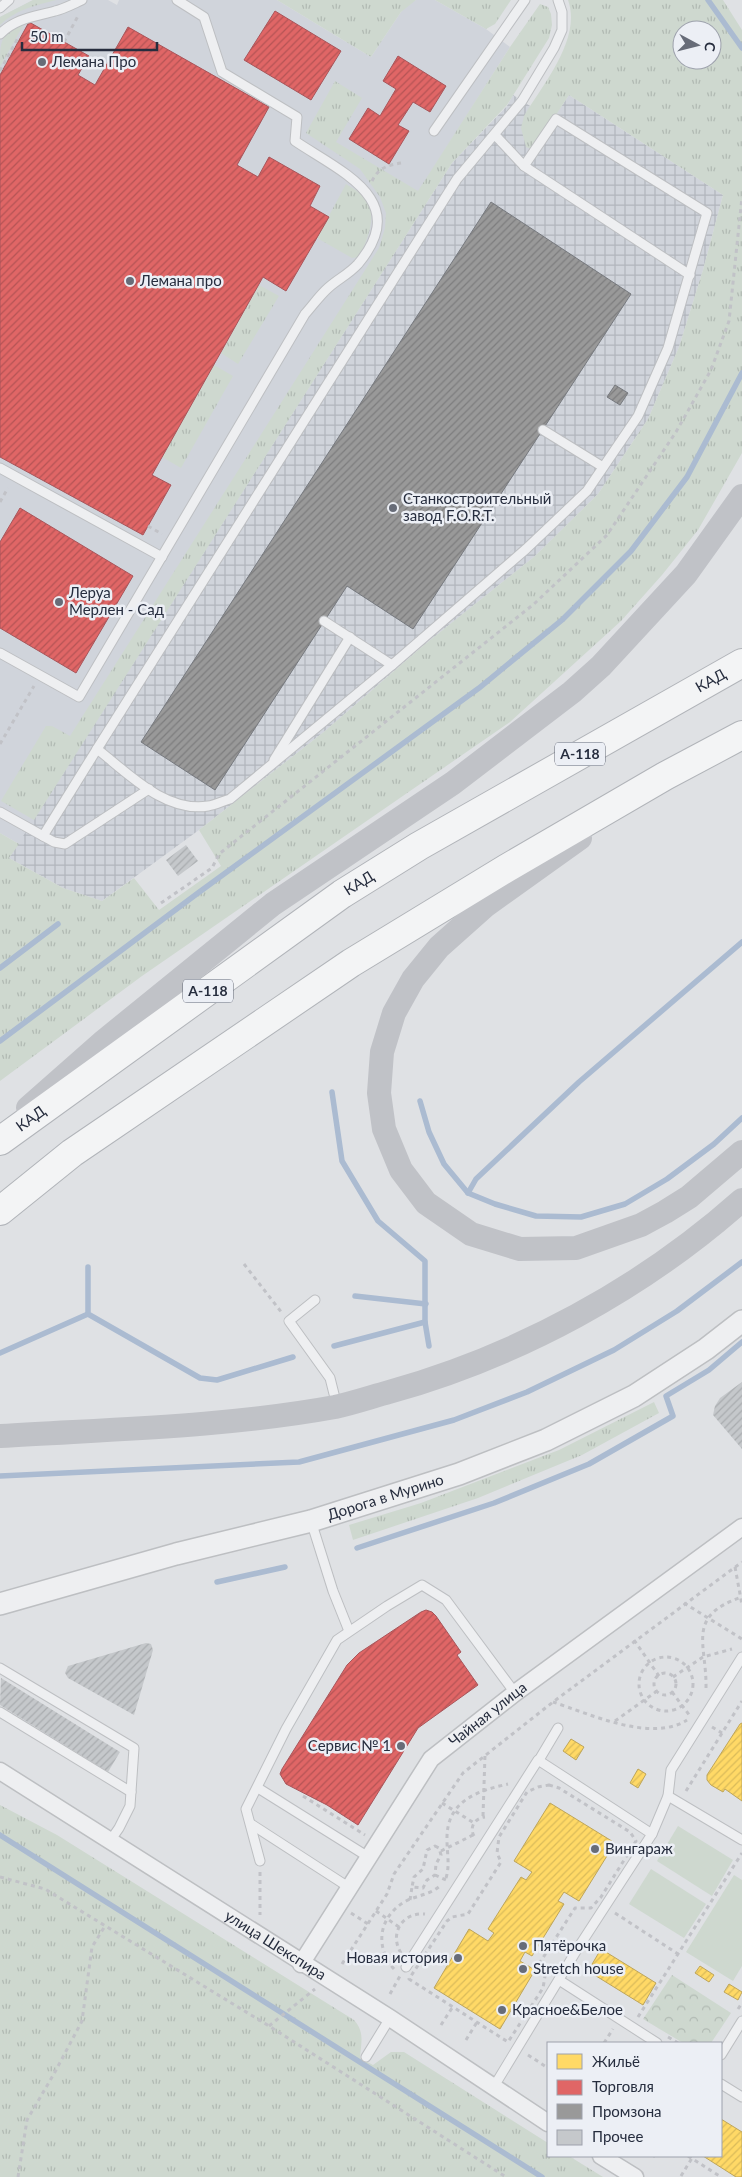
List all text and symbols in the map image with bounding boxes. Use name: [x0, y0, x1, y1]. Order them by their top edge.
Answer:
scale bar: [22, 20, 158, 52]
north arrow: [672, 20, 722, 70]
text: 50 m: [30, 27, 64, 45]
text: С: [701, 41, 719, 53]
place label: Лемана Про: [51, 52, 136, 70]
marker: Лемана Про: [36, 56, 48, 68]
place label: Лемана про: [139, 271, 222, 289]
marker: Лемана про: [124, 275, 136, 287]
place label: Станкостроительный завод F.O.R.T.: [403, 489, 551, 524]
marker: Станкостроительный завод F.O.R.T.: [387, 502, 399, 514]
place label: Леруа Мерлен - Сад: [68, 583, 164, 618]
marker: Леруа Мерлен - Сад: [53, 596, 65, 608]
street label: КАД: [692, 664, 729, 696]
road number: А-118: [555, 742, 605, 766]
street label: КАД: [340, 866, 377, 899]
road number: А-118: [183, 979, 233, 1002]
street label: КАД: [12, 1101, 49, 1135]
street label: Дорога в Мурино: [325, 1470, 445, 1523]
street label: Чайная улица: [445, 1678, 530, 1750]
place label: Сервис № 1: [308, 1736, 391, 1754]
marker: Сервис № 1: [395, 1740, 407, 1752]
place label: Вингараж: [605, 1839, 673, 1857]
marker: Вингараж: [589, 1843, 601, 1855]
street label: улица Шекспира: [222, 1906, 330, 1983]
place label: Пятёрочка: [533, 1936, 606, 1954]
marker: Пятёрочка: [517, 1940, 529, 1952]
place label: Новая история: [346, 1948, 448, 1966]
marker: Новая история: [452, 1952, 464, 1964]
place label: Stretch house: [533, 1959, 624, 1977]
marker: Stretch house: [517, 1963, 529, 1975]
place label: Красное&Белое: [512, 2000, 623, 2018]
marker: Красное&Белое: [496, 2004, 508, 2016]
legend: [547, 2042, 722, 2157]
text: Жильё: [592, 2052, 640, 2070]
text: Торговля: [592, 2077, 654, 2095]
text: Промзона: [592, 2102, 662, 2120]
text: Прочее: [592, 2127, 643, 2145]

